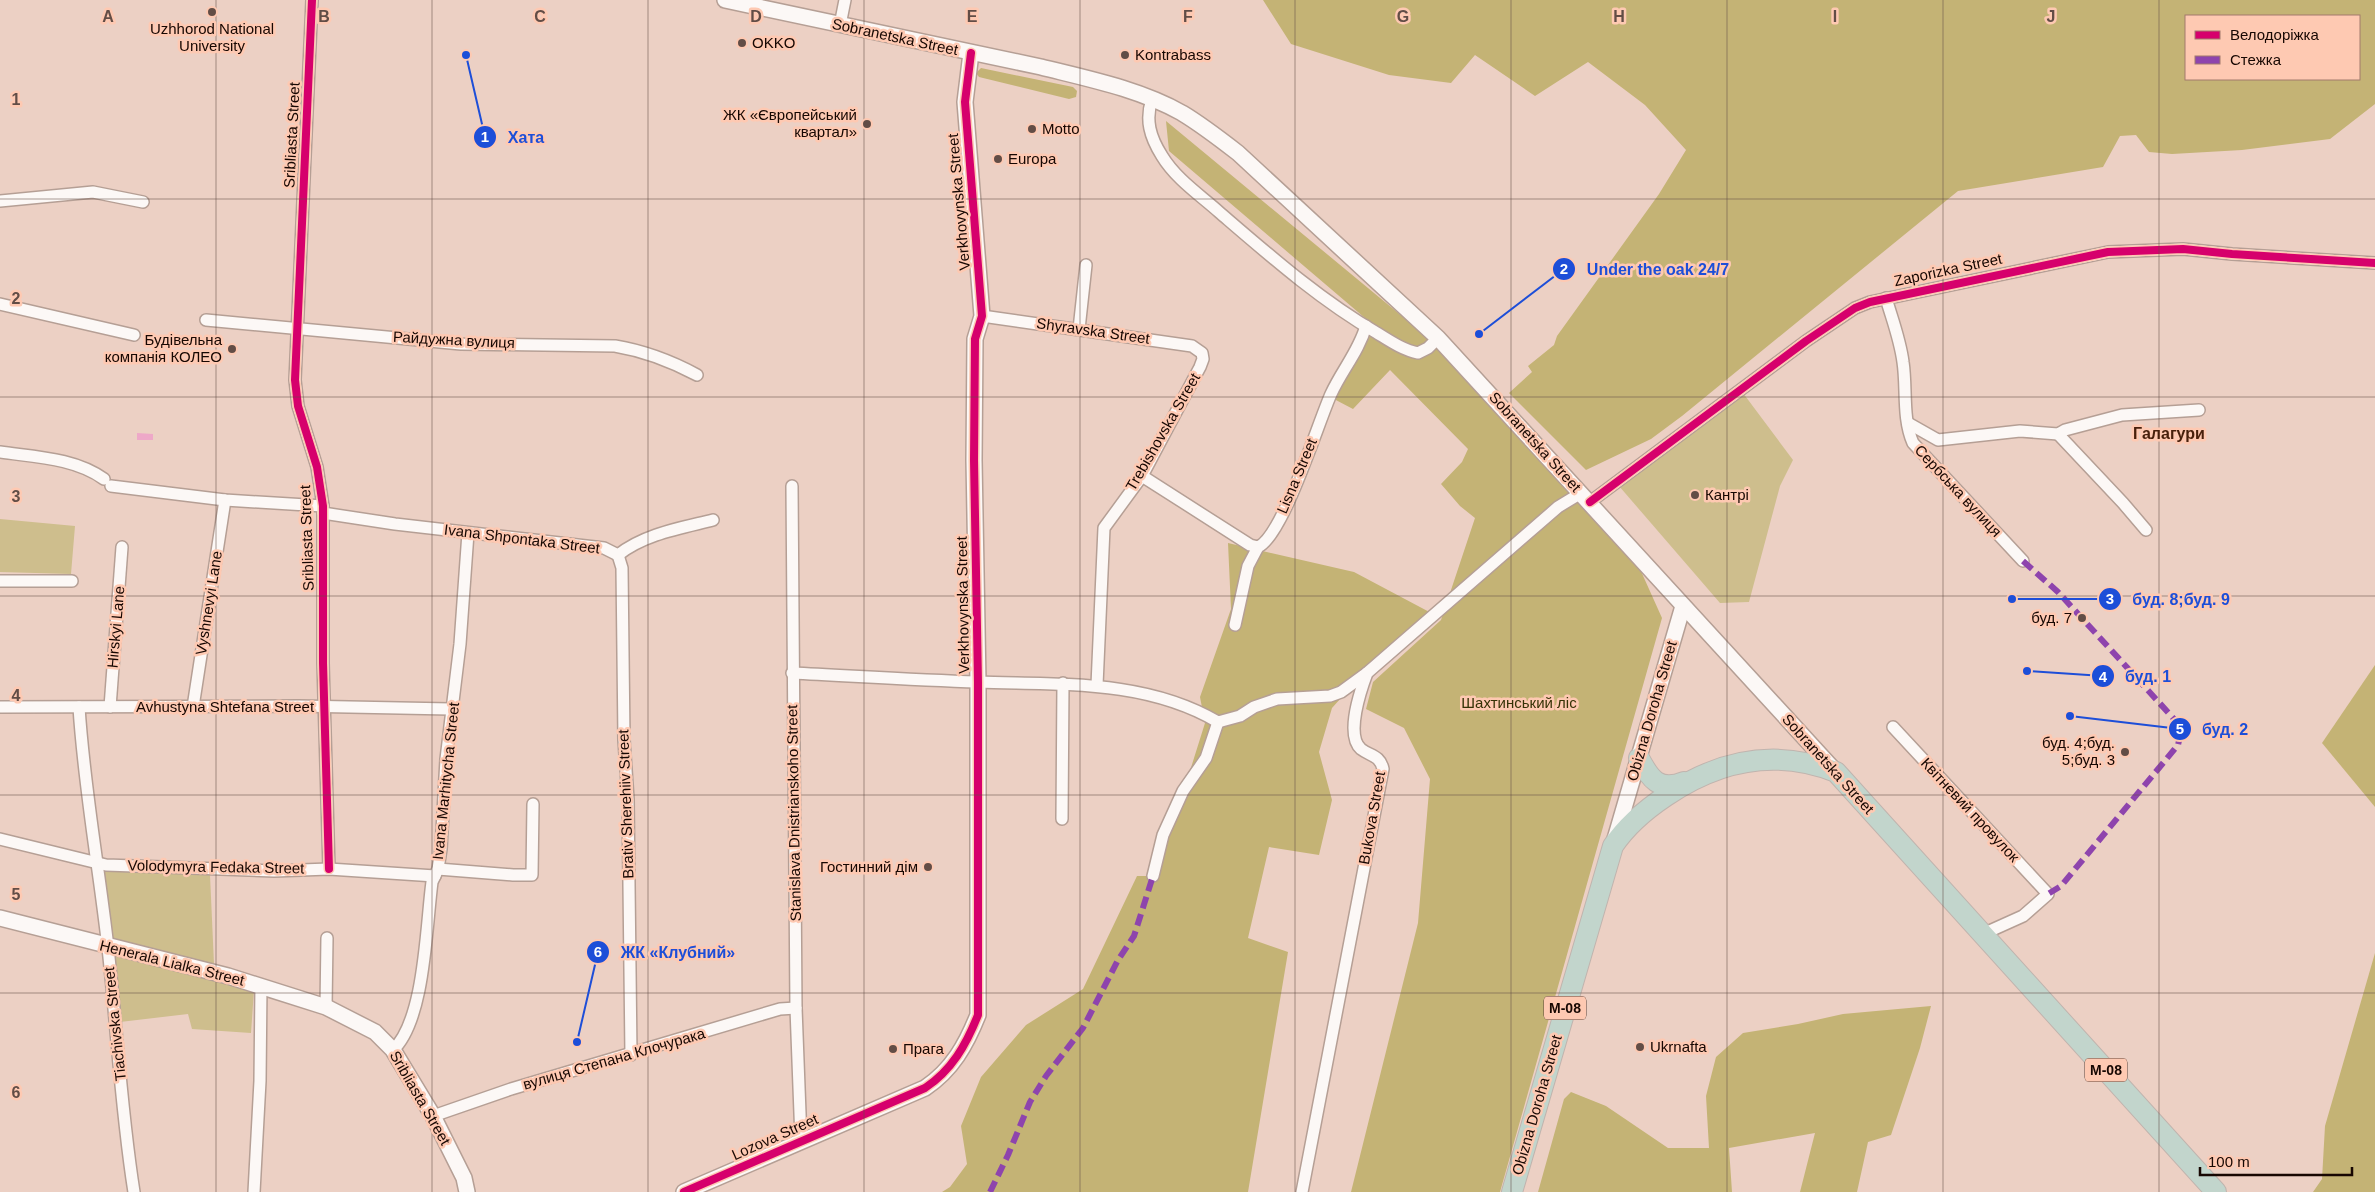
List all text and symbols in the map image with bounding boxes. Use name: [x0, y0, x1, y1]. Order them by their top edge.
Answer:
marker: Uzhhorod National University: [206, 6, 218, 18]
text: A: [102, 8, 114, 25]
text: B: [318, 8, 330, 25]
text: C: [534, 8, 546, 25]
text: D: [750, 8, 762, 25]
text: E: [967, 8, 978, 25]
text: F: [1183, 8, 1193, 25]
text: G: [1397, 8, 1409, 25]
text: H: [1613, 8, 1625, 25]
text: I: [1833, 8, 1837, 25]
text: J: [2047, 8, 2055, 25]
street label: Sobranetska Street: [831, 15, 960, 58]
legend: [2185, 15, 2360, 80]
place label: Uzhhorod National University: [150, 20, 274, 54]
text: Велодоріжка: [2230, 26, 2319, 43]
place label: OKKO: [752, 34, 795, 51]
marker: OKKO: [736, 37, 748, 49]
place label: Kontrabass: [1135, 46, 1211, 63]
marker: Kontrabass: [1119, 49, 1131, 61]
text: Стежка: [2230, 51, 2282, 68]
street label: Sribliasta Street: [280, 81, 303, 188]
text: 1: [12, 91, 21, 108]
place label: ЖК «Європейський квартал»: [723, 106, 857, 140]
marker: ЖК «Європейський квартал»: [861, 118, 873, 130]
place label: Motto: [1042, 120, 1080, 137]
callout: Хата: [473, 122, 554, 153]
marker: Motto: [1026, 123, 1038, 135]
text: 1: [481, 128, 489, 145]
text: Хата: [508, 129, 544, 146]
street label: Verkhovynska Street: [944, 132, 973, 271]
place label: Europa: [1008, 150, 1057, 167]
marker: Europa: [992, 153, 1004, 165]
street label: Zaporizka Street: [1892, 250, 2004, 289]
callout: Under the oak 24/7: [1551, 254, 1739, 285]
text: 2: [1560, 260, 1568, 277]
text: Under the oak 24/7: [1587, 261, 1729, 278]
text: 2: [12, 290, 21, 307]
street label: Shyravska Street: [1035, 314, 1152, 347]
street label: Райдужна вулиця: [393, 328, 515, 351]
place label: Будівельна компанія КОЛЕО: [105, 331, 223, 365]
marker: Будівельна компанія КОЛЕО: [226, 343, 238, 355]
street label: Trebishovska Street: [1122, 369, 1204, 494]
street label: Sobranetska Street: [1486, 388, 1585, 496]
district label: Галагури: [2133, 425, 2205, 442]
street label: Lisna Street: [1273, 435, 1320, 516]
street label: Сербська вулиця: [1911, 441, 2005, 540]
street label: Sribliasta Street: [296, 484, 317, 591]
place label: Кантрі: [1705, 486, 1749, 503]
text: 3: [12, 488, 21, 505]
marker: Кантрі: [1689, 489, 1701, 501]
street label: Ivana Shpontaka Street: [443, 521, 602, 557]
street label: Verkhovynska Street: [953, 535, 972, 674]
street label: Vyshnevyi Lane: [192, 550, 225, 656]
callout: буд. 8;буд. 9: [2097, 584, 2240, 615]
street label: Hirskyi Lane: [103, 585, 128, 669]
text: 3: [2106, 590, 2114, 607]
text: буд. 8;буд. 9: [2132, 591, 2230, 608]
place label: буд. 7: [2031, 609, 2072, 626]
marker: буд. 7: [2076, 612, 2088, 624]
street label: Obizna Doroha Street: [1623, 638, 1680, 783]
callout: буд. 1: [2090, 661, 2181, 692]
text: 4: [2099, 668, 2108, 685]
text: буд. 1: [2125, 668, 2171, 685]
text: 4: [12, 687, 21, 704]
park label: Шахтинський ліс: [1461, 694, 1577, 711]
street label: Avhustyna Shtefana Street: [136, 698, 315, 715]
street label: Ivana Marhitycha Street: [429, 700, 462, 861]
street label: Stanislava Dnistrianskoho Street: [783, 704, 804, 922]
street label: Sobranetska Street: [1779, 710, 1878, 818]
callout: буд. 2: [2167, 713, 2259, 744]
text: 5: [2176, 720, 2184, 737]
text: буд. 2: [2202, 721, 2248, 738]
street label: Brativ Sherehiiv Street: [614, 728, 637, 879]
place label: буд. 4;буд. 5;буд. 3: [2042, 734, 2115, 768]
marker: буд. 4;буд. 5;буд. 3: [2119, 746, 2131, 758]
street label: Квітневий провулок: [1918, 754, 2023, 865]
street label: Bukova Street: [1355, 769, 1388, 866]
street label: Volodymyra Fedaka Street: [127, 856, 305, 877]
place label: Гостинний дім: [820, 858, 918, 875]
marker: Гостинний дім: [922, 861, 934, 873]
text: 5: [12, 886, 21, 903]
street label: Henerala Lialka Street: [98, 936, 247, 989]
callout: ЖК «Клубний»: [586, 937, 745, 968]
text: 6: [594, 943, 602, 960]
text: ЖК «Клубний»: [620, 944, 735, 961]
street label: Tiachivska Street: [100, 965, 129, 1082]
road number: М-08: [1544, 996, 1586, 1020]
street label: вулиця Степана Клочурака: [521, 1024, 708, 1093]
street label: Obizna Doroha Street: [1508, 1032, 1565, 1177]
place label: Ukrnafta: [1650, 1038, 1707, 1055]
place label: Прага: [903, 1040, 945, 1057]
marker: Ukrnafta: [1634, 1041, 1646, 1053]
marker: Прага: [887, 1043, 899, 1055]
street label: Sribliasta Street: [387, 1048, 455, 1149]
road number: М-08: [2085, 1058, 2127, 1082]
text: 6: [12, 1084, 21, 1101]
street label: Lozova Street: [729, 1110, 821, 1163]
scale bar: [2200, 1144, 2352, 1176]
text: 100 m: [2208, 1153, 2250, 1170]

